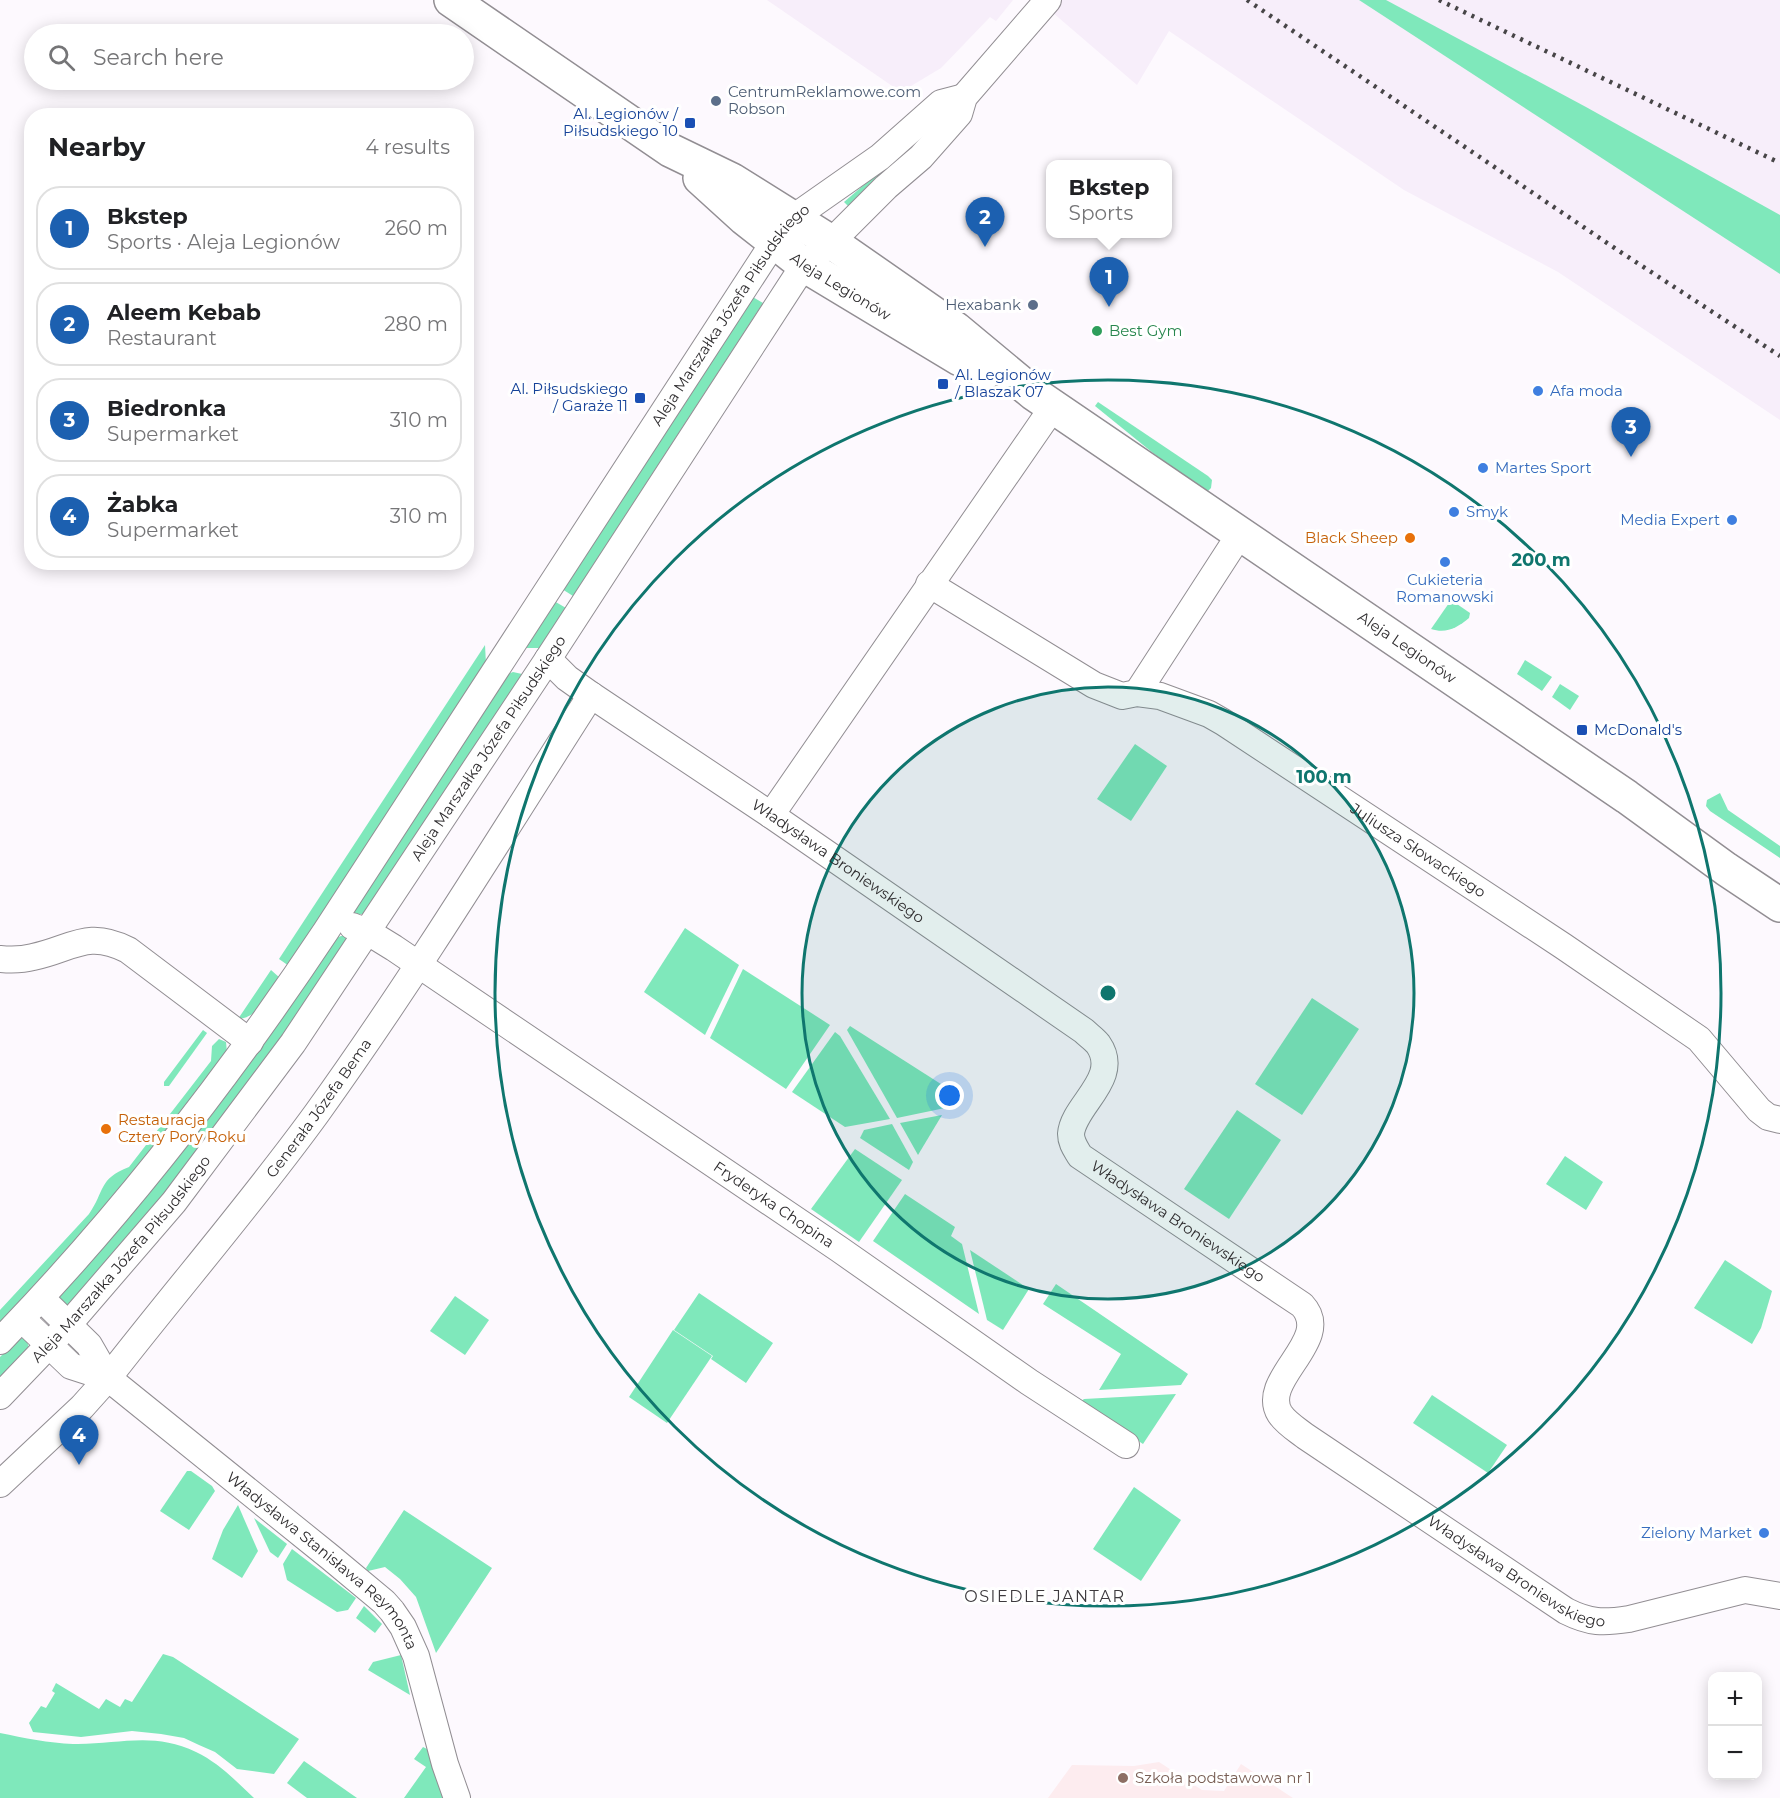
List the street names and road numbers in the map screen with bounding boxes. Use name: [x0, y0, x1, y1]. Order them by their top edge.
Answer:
street label: Aleja Marszałka Józefa Piłsudskiego: [647, 199, 813, 429]
street label: Aleja Legionów: [787, 248, 895, 325]
street label: Aleja Legionów: [1355, 607, 1461, 688]
street label: Aleja Marszałka Józefa Piłsudskiego: [407, 632, 570, 864]
street label: Władysława Broniewskiego: [748, 795, 928, 927]
street label: Juliusza Słowackiego: [1346, 798, 1490, 902]
street label: Generała Józefa Bema: [262, 1035, 375, 1181]
street label: Aleja Marszałka Józefa Piłsudskiego: [27, 1152, 214, 1366]
street label: Władysława Broniewskiego: [1087, 1156, 1269, 1286]
street label: Fryderyka Chopina: [710, 1157, 838, 1252]
street label: Władysława Stanisława Reymonta: [223, 1467, 422, 1652]
street label: Władysława Broniewskiego: [1424, 1511, 1606, 1631]

